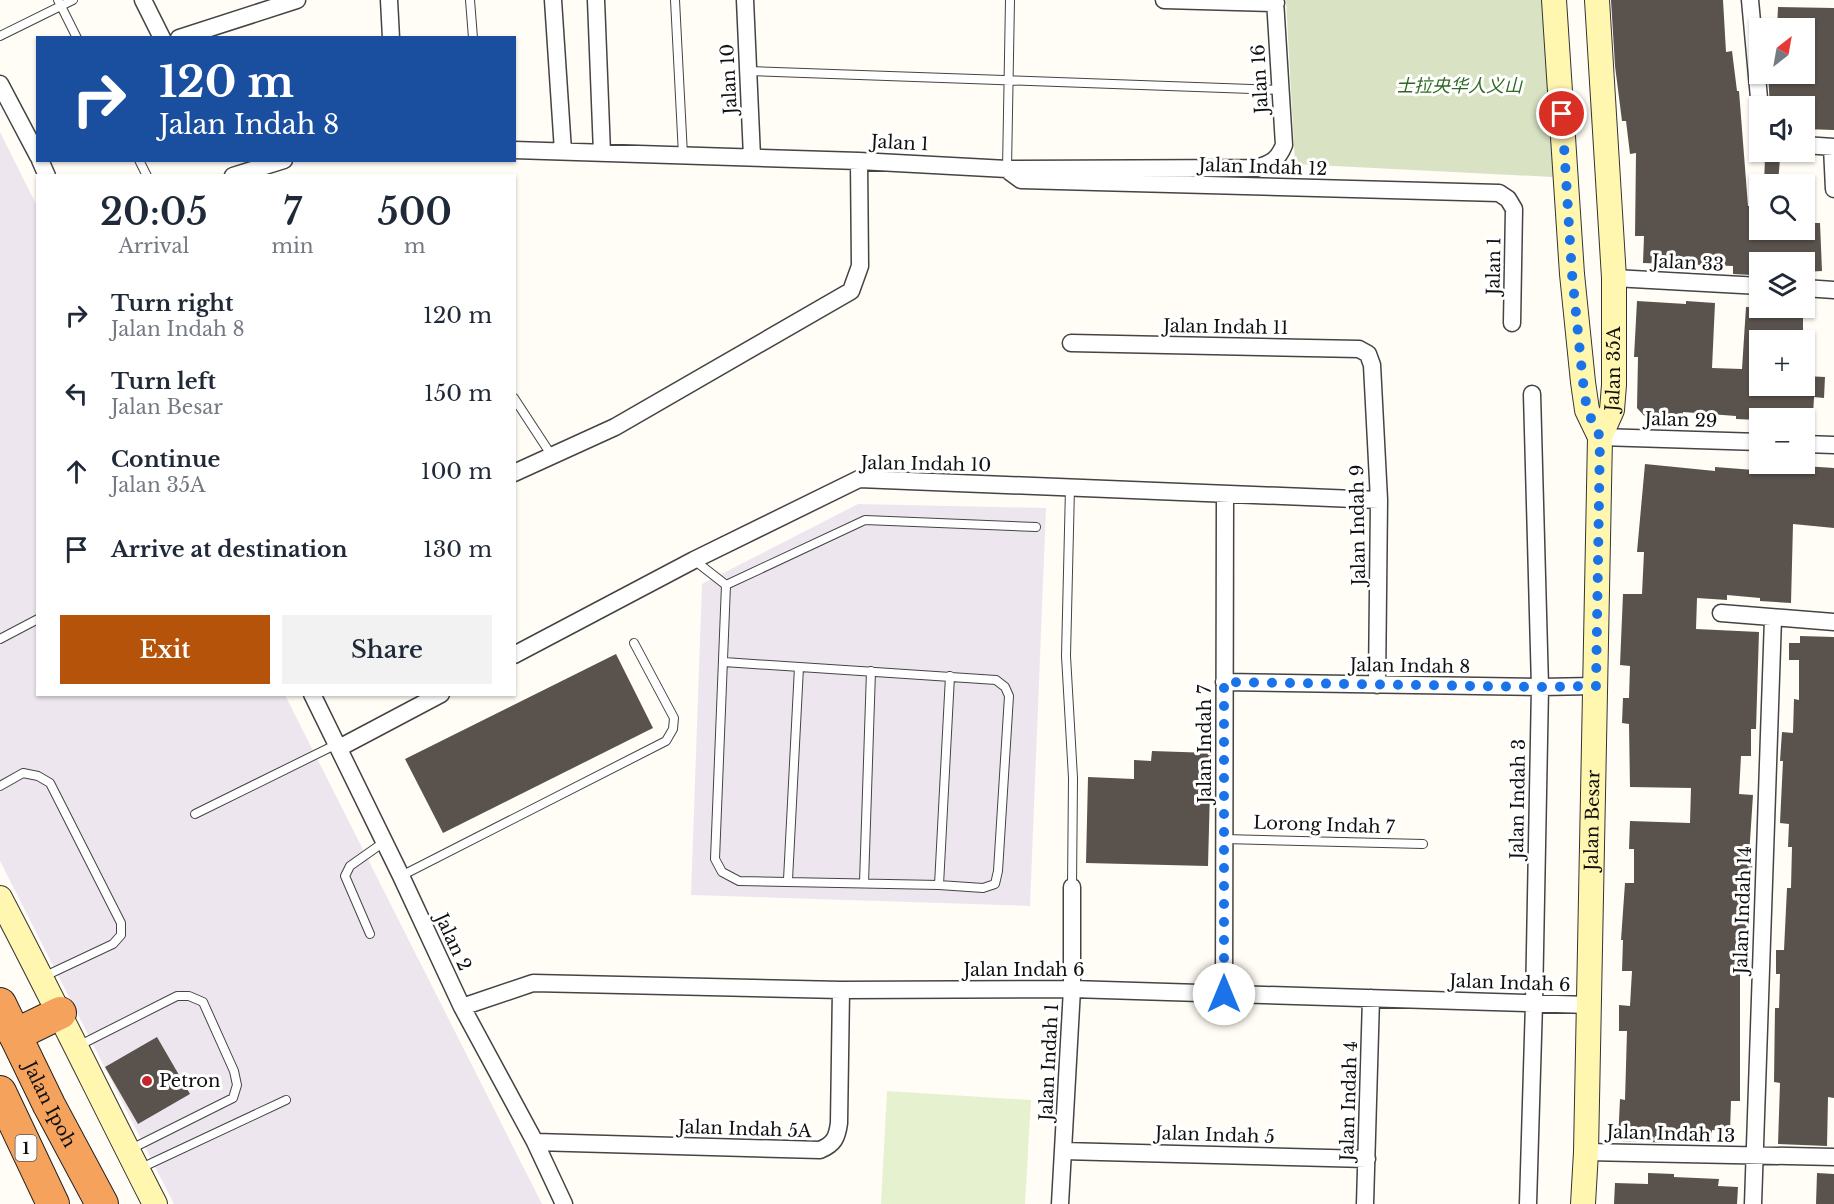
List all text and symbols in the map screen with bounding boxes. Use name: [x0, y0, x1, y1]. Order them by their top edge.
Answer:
north arrow: [1749, 18, 1815, 84]
map controls: [1749, 18, 1815, 474]
street label: Jalan 10: [716, 43, 742, 117]
street label: Jalan 16: [1247, 44, 1273, 116]
text: 120 m: [159, 56, 294, 108]
icon: right: [60, 60, 138, 138]
park label: 士拉央华人义山: [1396, 75, 1523, 97]
pin: [1536, 88, 1587, 139]
button: sound: [1749, 96, 1815, 162]
icon: arrive: [1545, 97, 1578, 130]
text: Jalan Indah 8: [159, 108, 339, 141]
street label: Jalan 1: [869, 130, 929, 155]
street label: Jalan Indah 12: [1196, 154, 1328, 180]
button: search: [1749, 174, 1815, 240]
text: 20:05: [100, 190, 208, 235]
text: 7: [283, 190, 302, 235]
text: 500: [378, 190, 452, 235]
text: Arrival: [118, 234, 189, 258]
text: min: [272, 234, 314, 258]
text: m: [404, 234, 426, 258]
street label: Jalan 1: [1482, 237, 1506, 297]
street label: Jalan 33: [1649, 250, 1725, 276]
button: layers: [1749, 252, 1815, 318]
text: Turn right: [111, 290, 233, 317]
icon: right: [60, 299, 93, 332]
text: 120 m: [423, 302, 492, 329]
street label: Jalan Indah 11: [1161, 315, 1289, 339]
text: Jalan Indah 8: [111, 317, 245, 341]
street label: Jalan 35A: [1601, 325, 1625, 414]
button: +: [1749, 330, 1815, 396]
text: Turn left: [111, 368, 216, 395]
icon: left: [60, 377, 93, 410]
text: 150 m: [424, 380, 492, 407]
text: Jalan Besar: [111, 395, 223, 419]
street label: Jalan 29: [1642, 408, 1718, 432]
button: −: [1749, 408, 1815, 474]
text: Continue: [111, 446, 220, 473]
street label: Jalan Indah 10: [859, 452, 991, 476]
icon: ahead: [60, 455, 93, 488]
text: 100 m: [421, 458, 492, 485]
street label: Jalan Indah 9: [1346, 464, 1370, 588]
text: Jalan 35A: [111, 473, 206, 497]
icon: arrive: [60, 533, 93, 566]
text: Arrive at destination: [111, 536, 348, 563]
text: 130 m: [423, 536, 492, 563]
button: Exit: [60, 615, 270, 684]
button: Share: [282, 615, 492, 684]
street label: Jalan Indah 8: [1348, 654, 1470, 678]
street label: Jalan Indah 7: [1194, 684, 1216, 805]
street label: Jalan Indah 3: [1506, 739, 1530, 861]
street label: Jalan Besar: [1580, 769, 1604, 873]
street label: Lorong Indah 7: [1253, 812, 1396, 839]
street label: Jalan Indah 14: [1730, 846, 1756, 976]
street label: Jalan 2: [429, 908, 476, 974]
street label: Jalan Indah 6: [962, 959, 1084, 981]
position arrow: [1192, 962, 1256, 1026]
street label: Jalan Indah 6: [1447, 970, 1571, 996]
street label: Jalan Indah 1: [1035, 1003, 1063, 1123]
street label: Jalan Indah 4: [1336, 1041, 1362, 1163]
street label: Jalan Ipoh: [18, 1056, 81, 1151]
place label: Petron: [159, 1070, 221, 1092]
marker: Petron: [140, 1074, 154, 1088]
street label: Jalan Indah 5A: [676, 1116, 813, 1142]
street label: Jalan Indah 13: [1604, 1121, 1736, 1147]
street label: Jalan Indah 5: [1153, 1122, 1275, 1148]
road number: 1: [15, 1135, 36, 1161]

